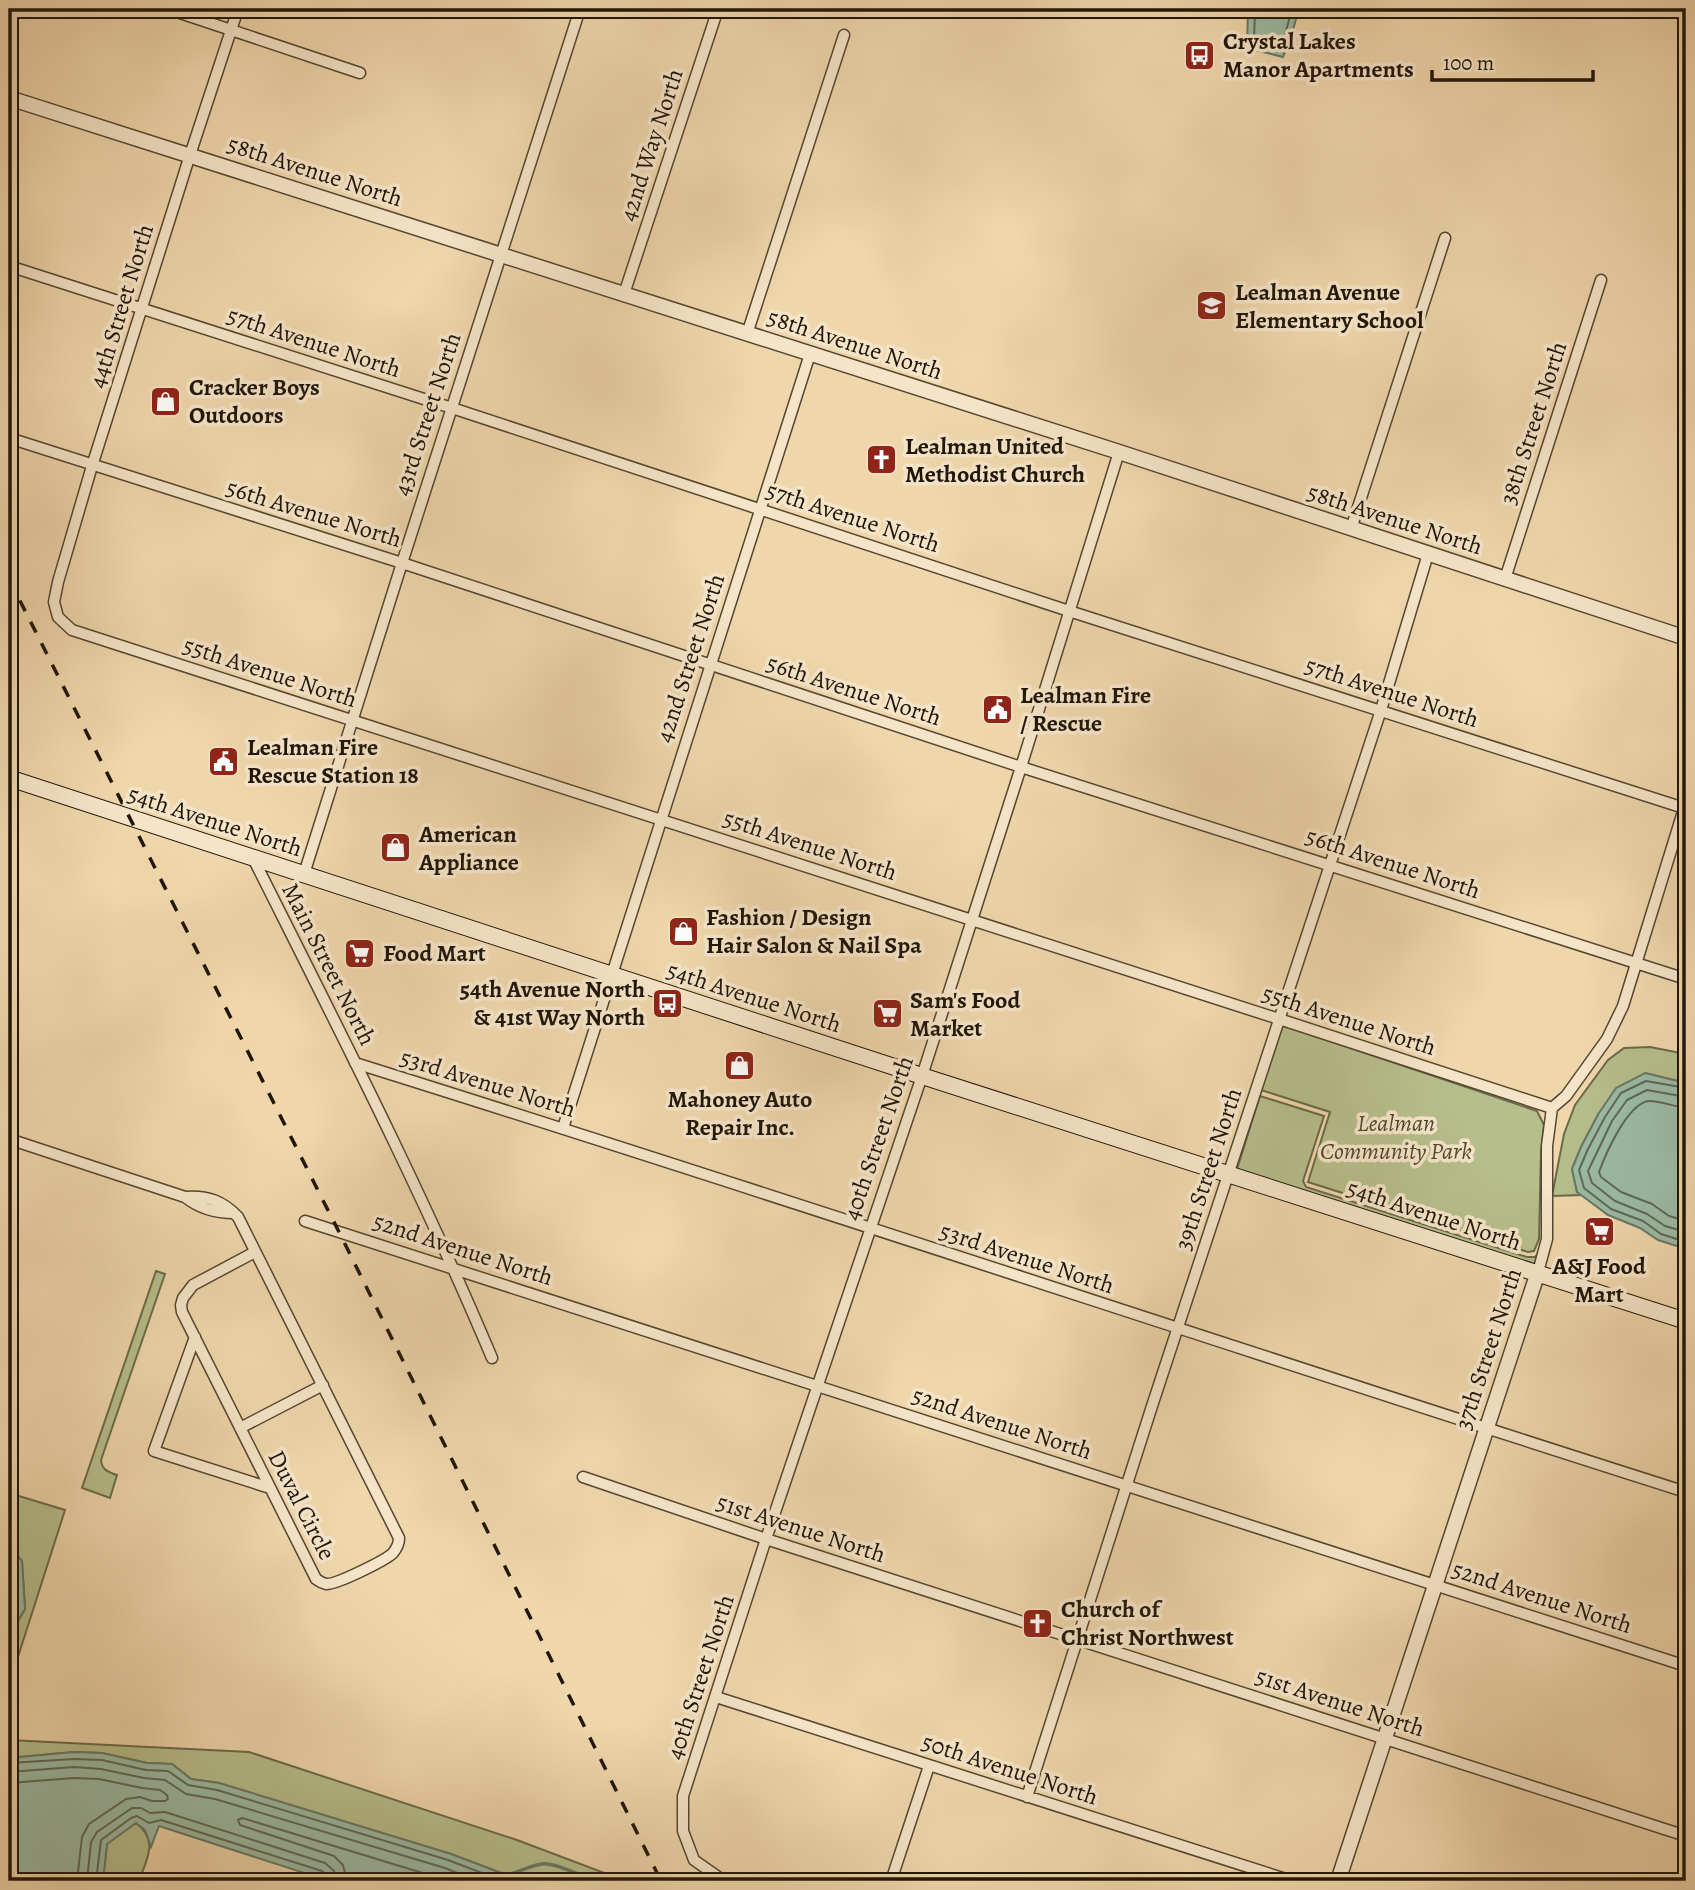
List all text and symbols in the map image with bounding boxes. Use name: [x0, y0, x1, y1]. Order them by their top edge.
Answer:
place label: Crystal Lakes Manor Apartments: [1223, 25, 1414, 85]
bus stop icon: Crystal Lakes Manor Apartments: [1183, 38, 1217, 72]
scale bar: [1432, 38, 1594, 82]
text: 100 m: [1443, 49, 1494, 77]
street label: 42nd Way North: [611, 65, 691, 225]
street label: 58th Avenue North: [223, 128, 407, 214]
street label: 44th Street North: [81, 220, 161, 392]
place label: Lealman Avenue Elementary School: [1235, 276, 1424, 336]
school or university icon: Lealman Avenue Elementary School: [1195, 289, 1229, 323]
street label: 57th Avenue North: [223, 299, 405, 385]
street label: 58th Avenue North: [763, 301, 947, 387]
street label: 43rd Street North: [386, 328, 469, 500]
street label: 38th Street North: [1492, 337, 1574, 509]
place label: Cracker Boys Outdoors: [189, 371, 320, 431]
shop icon: Cracker Boys Outdoors: [149, 384, 183, 418]
place label: Lealman United Methodist Church: [905, 430, 1085, 490]
church icon: Lealman United Methodist Church: [865, 443, 899, 477]
street label: 56th Avenue North: [222, 471, 406, 555]
street label: 57th Avenue North: [762, 474, 944, 560]
street label: 58th Avenue North: [1303, 476, 1487, 562]
street label: 42nd Street North: [648, 569, 732, 746]
street label: 55th Avenue North: [179, 629, 361, 715]
street label: 56th Avenue North: [763, 647, 946, 733]
street label: 57th Avenue North: [1301, 649, 1483, 735]
place label: Lealman Fire / Rescue: [1020, 679, 1151, 739]
public building icon: Lealman Fire / Rescue: [980, 692, 1014, 726]
place label: Lealman Fire Rescue Station 18: [247, 731, 419, 791]
public building icon: Lealman Fire Rescue Station 18: [207, 744, 241, 778]
street label: 54th Avenue North: [124, 778, 306, 864]
street label: 55th Avenue North: [719, 802, 901, 888]
place label: American Appliance: [418, 818, 519, 878]
street label: 56th Avenue North: [1302, 820, 1485, 906]
shop icon: American Appliance: [379, 831, 413, 865]
street label: Main Street North: [274, 877, 384, 1051]
place label: Fashion / Design Hair Salon & Nail Spa: [706, 901, 922, 961]
shop icon: Fashion / Design Hair Salon & Nail Spa: [666, 914, 700, 948]
supermarket icon: Food Mart: [343, 936, 377, 970]
place label: Food Mart: [383, 937, 486, 969]
street label: 54th Avenue North: [663, 954, 845, 1040]
place label: 54th Avenue North & 41st Way North: [460, 973, 645, 1033]
street label: 55th Avenue North: [1258, 977, 1440, 1063]
place label: Sam's Food Market: [910, 984, 1020, 1044]
bus stop icon: 54th Avenue North & 41st Way North: [651, 986, 685, 1020]
supermarket icon: Sam's Food Market: [870, 997, 904, 1031]
street label: 53rd Avenue North: [396, 1041, 580, 1125]
shop icon: Mahoney Auto Repair Inc.: [723, 1048, 757, 1082]
street label: 40th Street North: [835, 1052, 921, 1224]
place label: Mahoney Auto Repair Inc.: [668, 1083, 812, 1143]
street label: 39th Street North: [1167, 1084, 1249, 1254]
park label: Lealman Community Park: [1320, 1107, 1472, 1167]
street label: 54th Avenue North: [1343, 1172, 1525, 1258]
street label: 52nd Avenue North: [369, 1205, 557, 1293]
street label: 53rd Avenue North: [936, 1215, 1119, 1301]
supermarket icon: A&J Food Mart: [1582, 1215, 1616, 1249]
place label: A&J Food Mart: [1551, 1250, 1646, 1310]
street label: 37th Street North: [1447, 1264, 1529, 1434]
street label: 52nd Avenue North: [908, 1379, 1096, 1467]
street label: Duval Circle: [261, 1445, 343, 1565]
street label: 51st Avenue North: [712, 1486, 890, 1570]
street label: 52nd Avenue North: [1448, 1553, 1636, 1641]
street label: 40th Street North: [658, 1590, 742, 1764]
place label: Church of Christ Northwest: [1061, 1593, 1234, 1653]
church icon: Church of Christ Northwest: [1021, 1606, 1055, 1640]
street label: 51st Avenue North: [1251, 1660, 1429, 1744]
street label: 50th Avenue North: [918, 1725, 1102, 1813]

